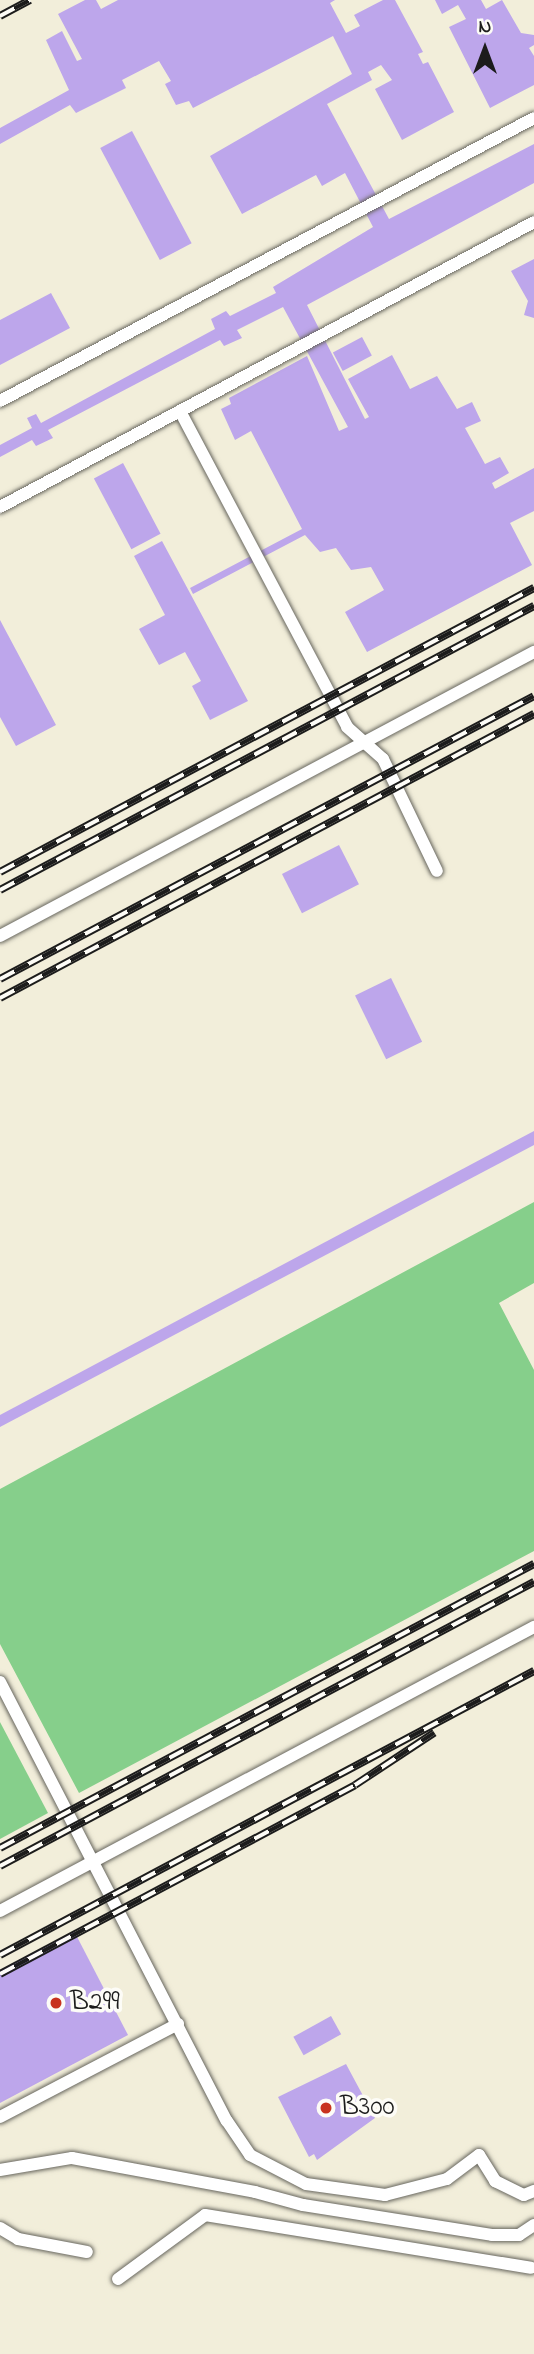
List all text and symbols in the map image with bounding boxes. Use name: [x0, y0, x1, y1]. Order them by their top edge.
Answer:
north arrow: [450, 14, 520, 84]
text: N: [479, 14, 491, 41]
place label: B299: [70, 1986, 120, 2020]
marker: B299: [48, 1995, 64, 2011]
place label: B300: [340, 2091, 395, 2125]
marker: B300: [318, 2100, 334, 2116]

